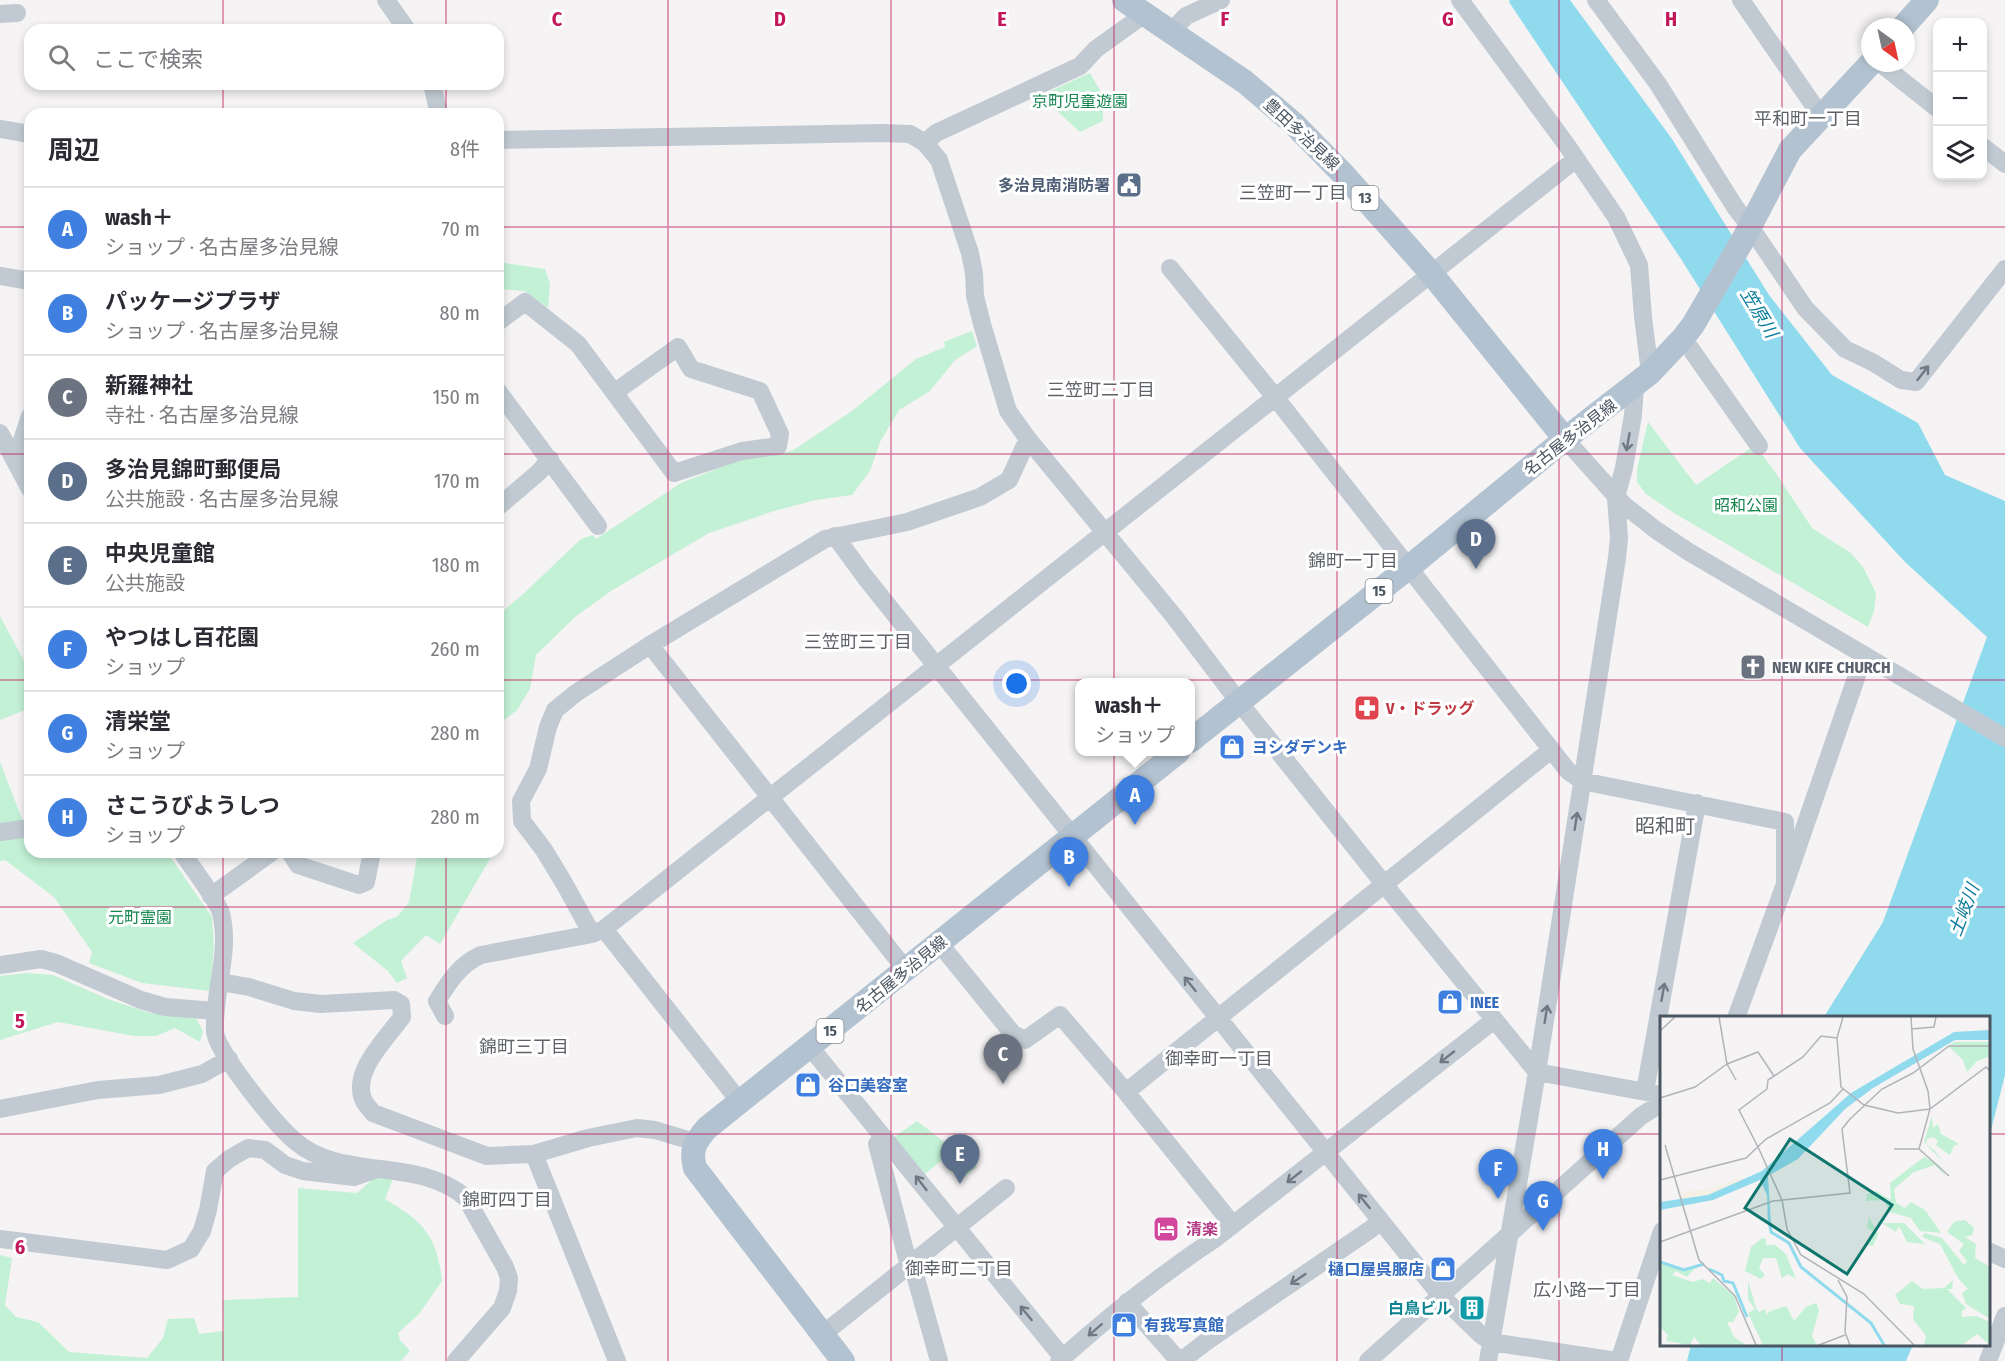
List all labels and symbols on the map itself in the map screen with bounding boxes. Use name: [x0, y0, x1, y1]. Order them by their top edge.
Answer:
text: C: [552, 7, 563, 31]
text: D: [774, 7, 786, 31]
text: E: [997, 7, 1007, 31]
text: F: [1221, 7, 1230, 31]
text: G: [1442, 7, 1454, 31]
text: H: [1665, 7, 1677, 31]
north arrow: [1861, 18, 1915, 72]
park label: 京町児童遊園: [1032, 92, 1128, 111]
street label: 豊田多治見線: [1260, 95, 1343, 174]
district label: 平和町一丁目: [1754, 108, 1862, 130]
public building icon: 多治見南消防署: [1114, 170, 1144, 200]
place label: 多治見南消防署: [998, 176, 1110, 195]
district label: 三笠町一丁目: [1239, 182, 1347, 204]
road number: 13: [1352, 186, 1378, 210]
water label: 笠原川: [1736, 284, 1783, 344]
one-way arrow: [1916, 366, 1929, 382]
district label: 三笠町二丁目: [1047, 379, 1155, 401]
street label: 名古屋多治見線: [1520, 395, 1620, 479]
one-way arrow: [1623, 432, 1634, 451]
park label: 昭和公園: [1714, 496, 1778, 515]
pin: D: [1456, 520, 1496, 569]
district label: 錦町一丁目: [1308, 550, 1398, 572]
road number: 15: [1366, 579, 1392, 603]
district label: 三笠町三丁目: [804, 631, 912, 653]
church icon: NEW KIFE CHURCH: [1738, 652, 1768, 682]
place label: NEW KIFE CHURCH: [1772, 658, 1891, 677]
your location: [1002, 669, 1031, 698]
pharmacy icon: V・ドラッグ: [1352, 693, 1382, 723]
place label: V・ドラッグ: [1385, 699, 1474, 718]
shop icon: ヨシダデンキ: [1217, 732, 1247, 762]
place label: ヨシダデンキ: [1252, 738, 1348, 757]
pin: A: [1116, 776, 1154, 825]
one-way arrow: [1570, 812, 1581, 832]
district label: 昭和町: [1635, 814, 1695, 838]
pin: B: [1050, 838, 1088, 887]
water label: 土岐川: [1944, 879, 1985, 939]
park label: 元町霊園: [108, 908, 172, 927]
street label: 名古屋多治見線: [852, 932, 951, 1017]
one-way arrow: [1183, 976, 1196, 992]
one-way arrow: [1658, 983, 1669, 1002]
shop icon: INEE: [1435, 987, 1465, 1017]
place label: INEE: [1470, 993, 1499, 1012]
one-way arrow: [1540, 1005, 1551, 1024]
text: 5: [15, 1009, 25, 1033]
inset map: [1660, 1016, 1990, 1346]
road number: 15: [816, 1019, 844, 1043]
pin: C: [984, 1034, 1022, 1084]
district label: 錦町三丁目: [479, 1036, 569, 1058]
district label: 御幸町一丁目: [1165, 1048, 1273, 1070]
one-way arrow: [1440, 1050, 1456, 1063]
shop icon: 谷口美容室: [793, 1070, 823, 1100]
place label: 谷口美容室: [828, 1076, 908, 1095]
pin: H: [1584, 1130, 1622, 1179]
pin: E: [940, 1134, 980, 1184]
pin: F: [1478, 1150, 1518, 1199]
one-way arrow: [1286, 1171, 1302, 1184]
one-way arrow: [915, 1175, 928, 1191]
pin: G: [1524, 1182, 1562, 1231]
district label: 錦町四丁目: [462, 1189, 552, 1211]
one-way arrow: [1358, 1193, 1371, 1209]
hotel icon: 清楽: [1151, 1214, 1181, 1244]
place label: 清楽: [1186, 1220, 1218, 1239]
text: 6: [15, 1235, 25, 1259]
shop icon: 樋口屋呉服店: [1428, 1254, 1458, 1284]
district label: 御幸町二丁目: [905, 1258, 1013, 1280]
place label: 樋口屋呉服店: [1328, 1260, 1424, 1279]
one-way arrow: [1291, 1273, 1307, 1285]
district label: 広小路一丁目: [1533, 1279, 1641, 1301]
building icon: 白鳥ビル: [1457, 1293, 1487, 1323]
place label: 白鳥ビル: [1388, 1299, 1452, 1318]
one-way arrow: [1019, 1305, 1032, 1321]
shop icon: 有我写真館: [1109, 1310, 1139, 1340]
place label: 有我写真館: [1144, 1316, 1224, 1335]
one-way arrow: [1088, 1323, 1103, 1337]

